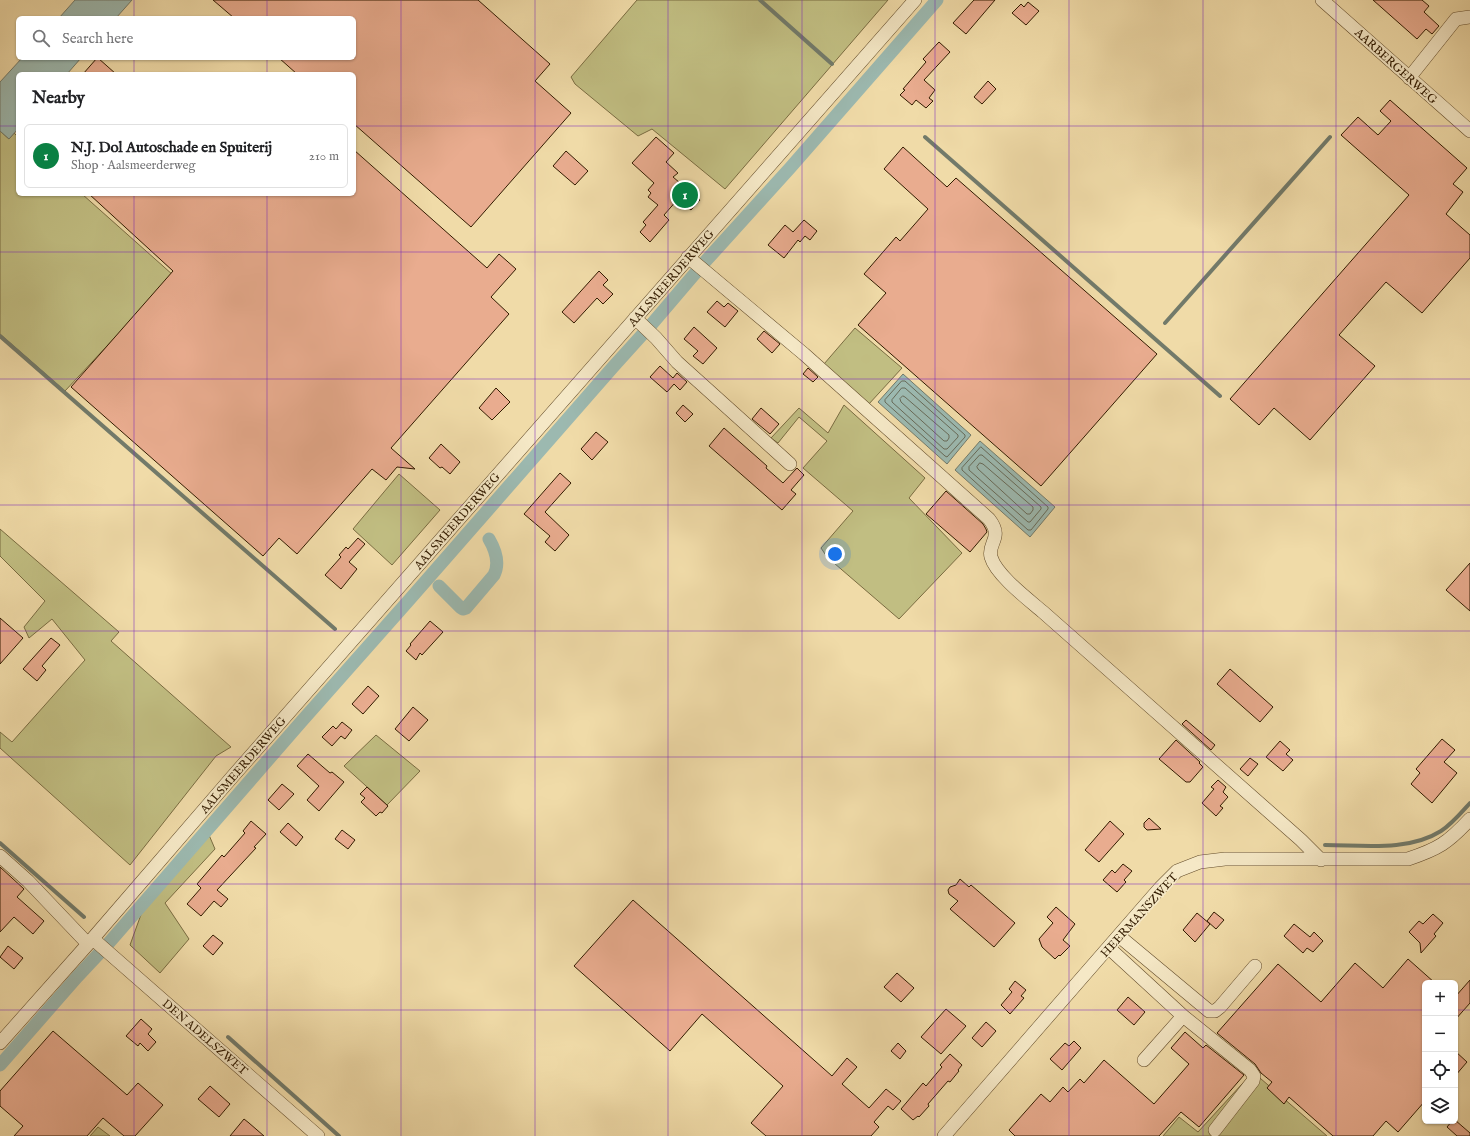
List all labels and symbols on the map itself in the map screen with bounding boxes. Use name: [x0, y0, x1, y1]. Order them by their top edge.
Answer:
street label: AARBERGERWEG: [1350, 25, 1440, 108]
pin: 1: [672, 180, 698, 210]
street label: AALSMEERDERWEG: [625, 226, 718, 331]
street label: AALSMEERDERWEG: [411, 469, 504, 574]
your location: [825, 544, 845, 564]
street label: AALSMEERDERWEG: [197, 713, 290, 818]
street label: HEERMANSZWET: [1097, 870, 1181, 961]
street label: DEN ADELSZWET: [159, 996, 251, 1079]

